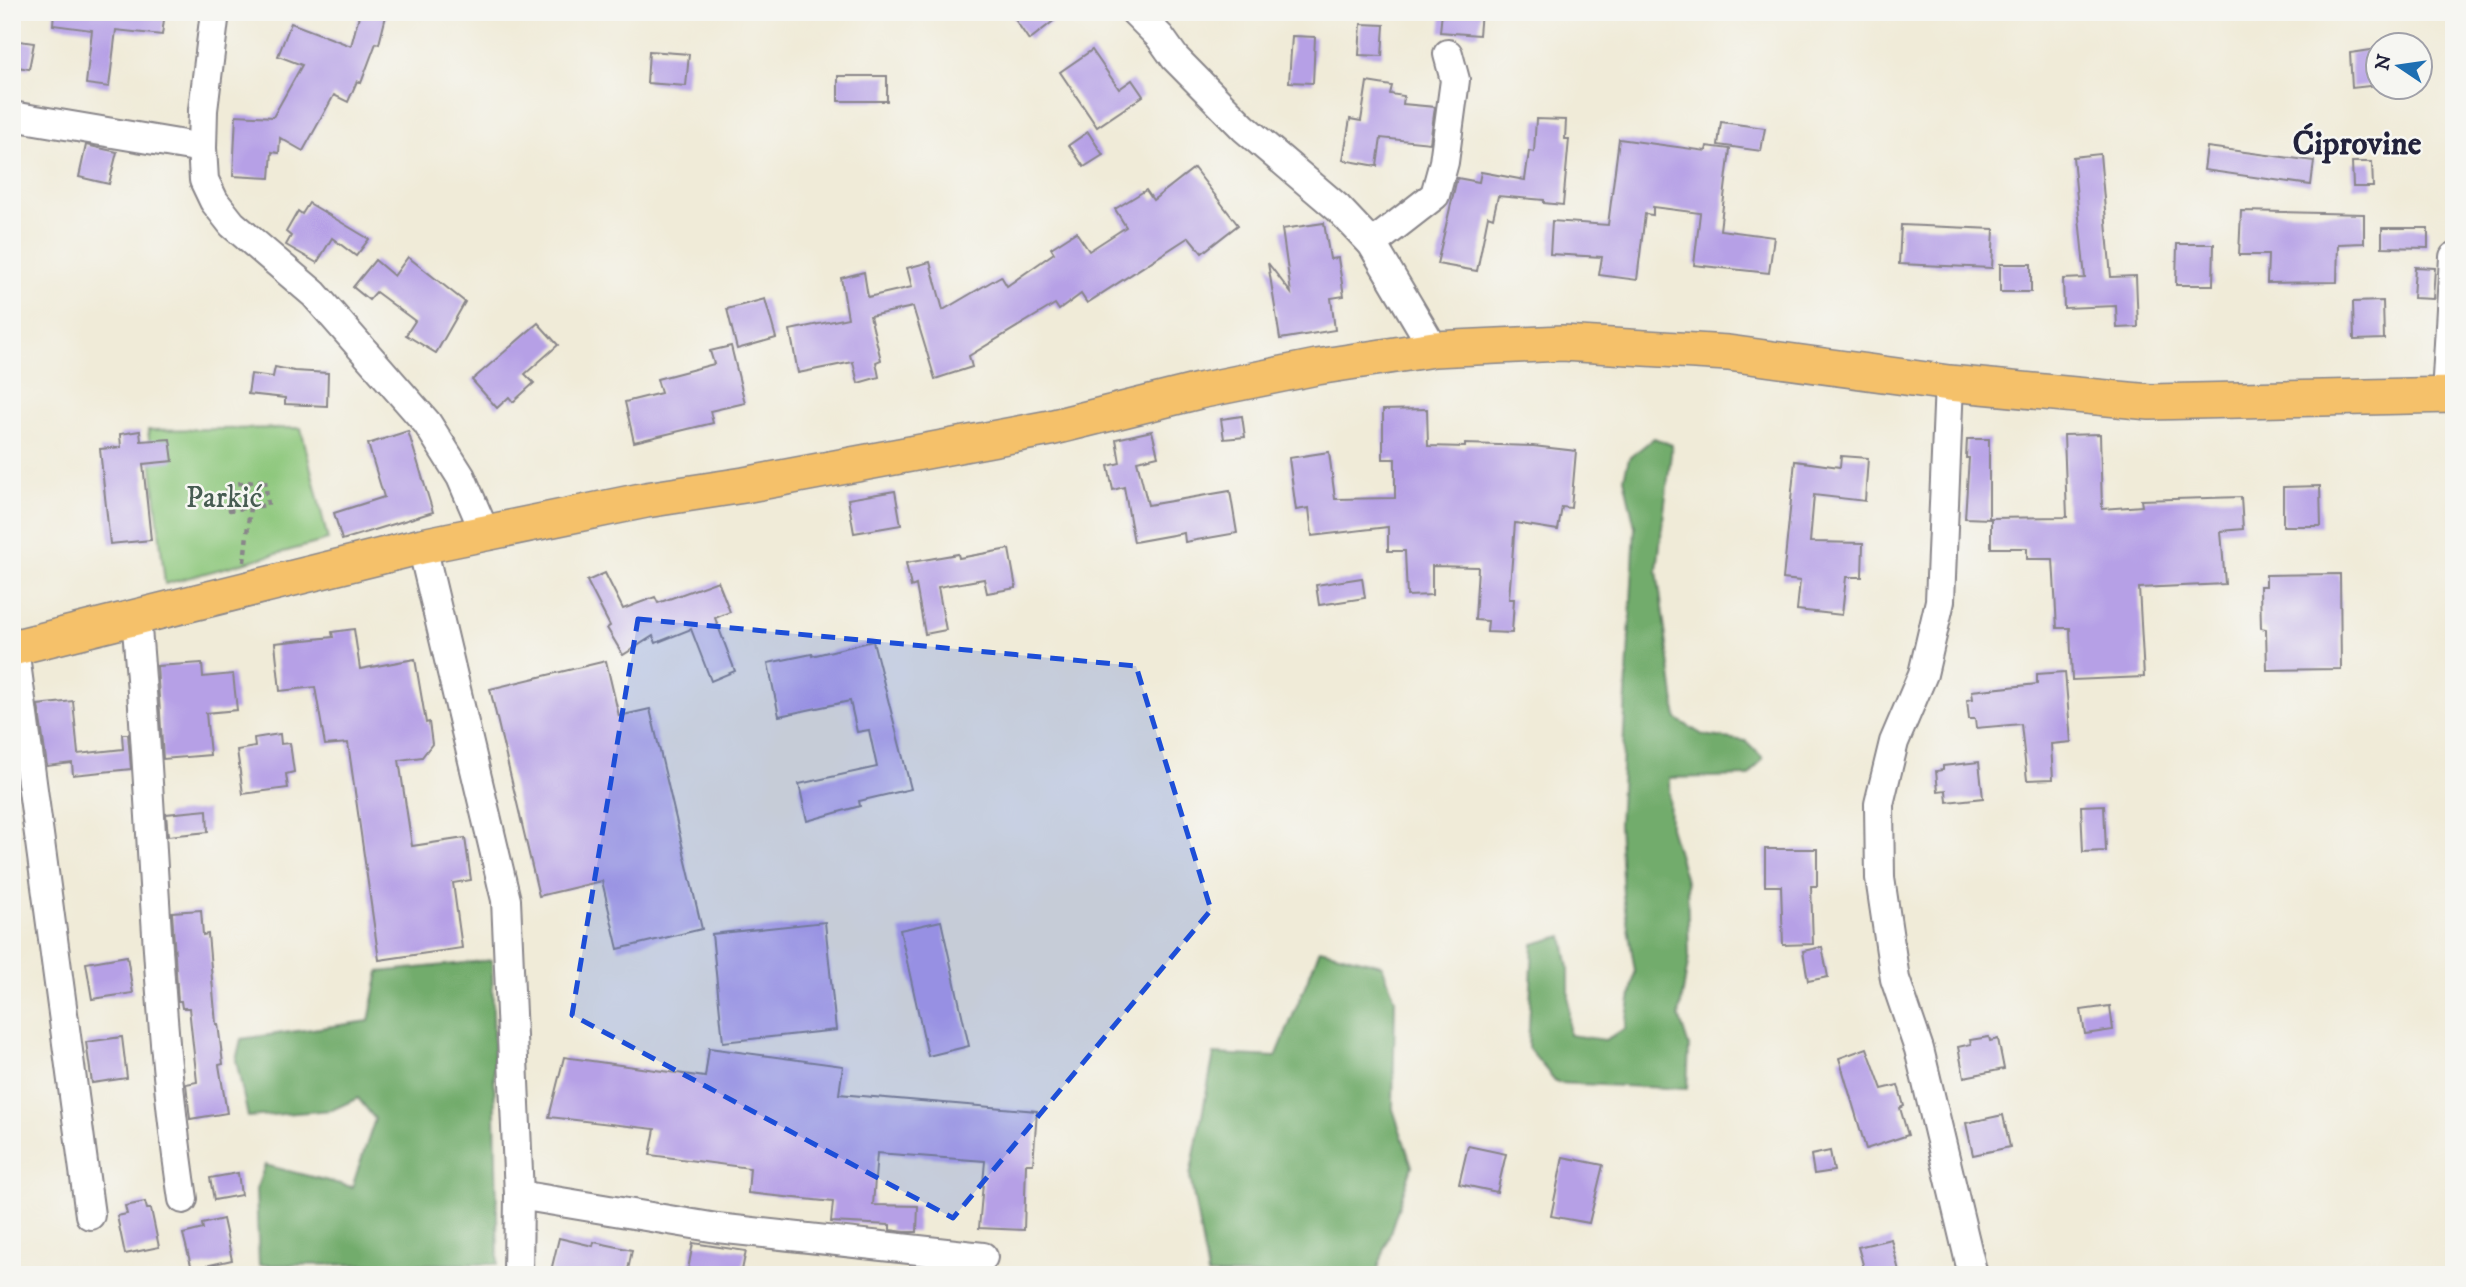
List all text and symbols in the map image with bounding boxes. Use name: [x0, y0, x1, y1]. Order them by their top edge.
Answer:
north arrow: [2364, 32, 2434, 102]
text: N: [2371, 52, 2397, 73]
district label: Ćiprovine: [2293, 122, 2422, 165]
park label: Parkić: [186, 480, 262, 517]

